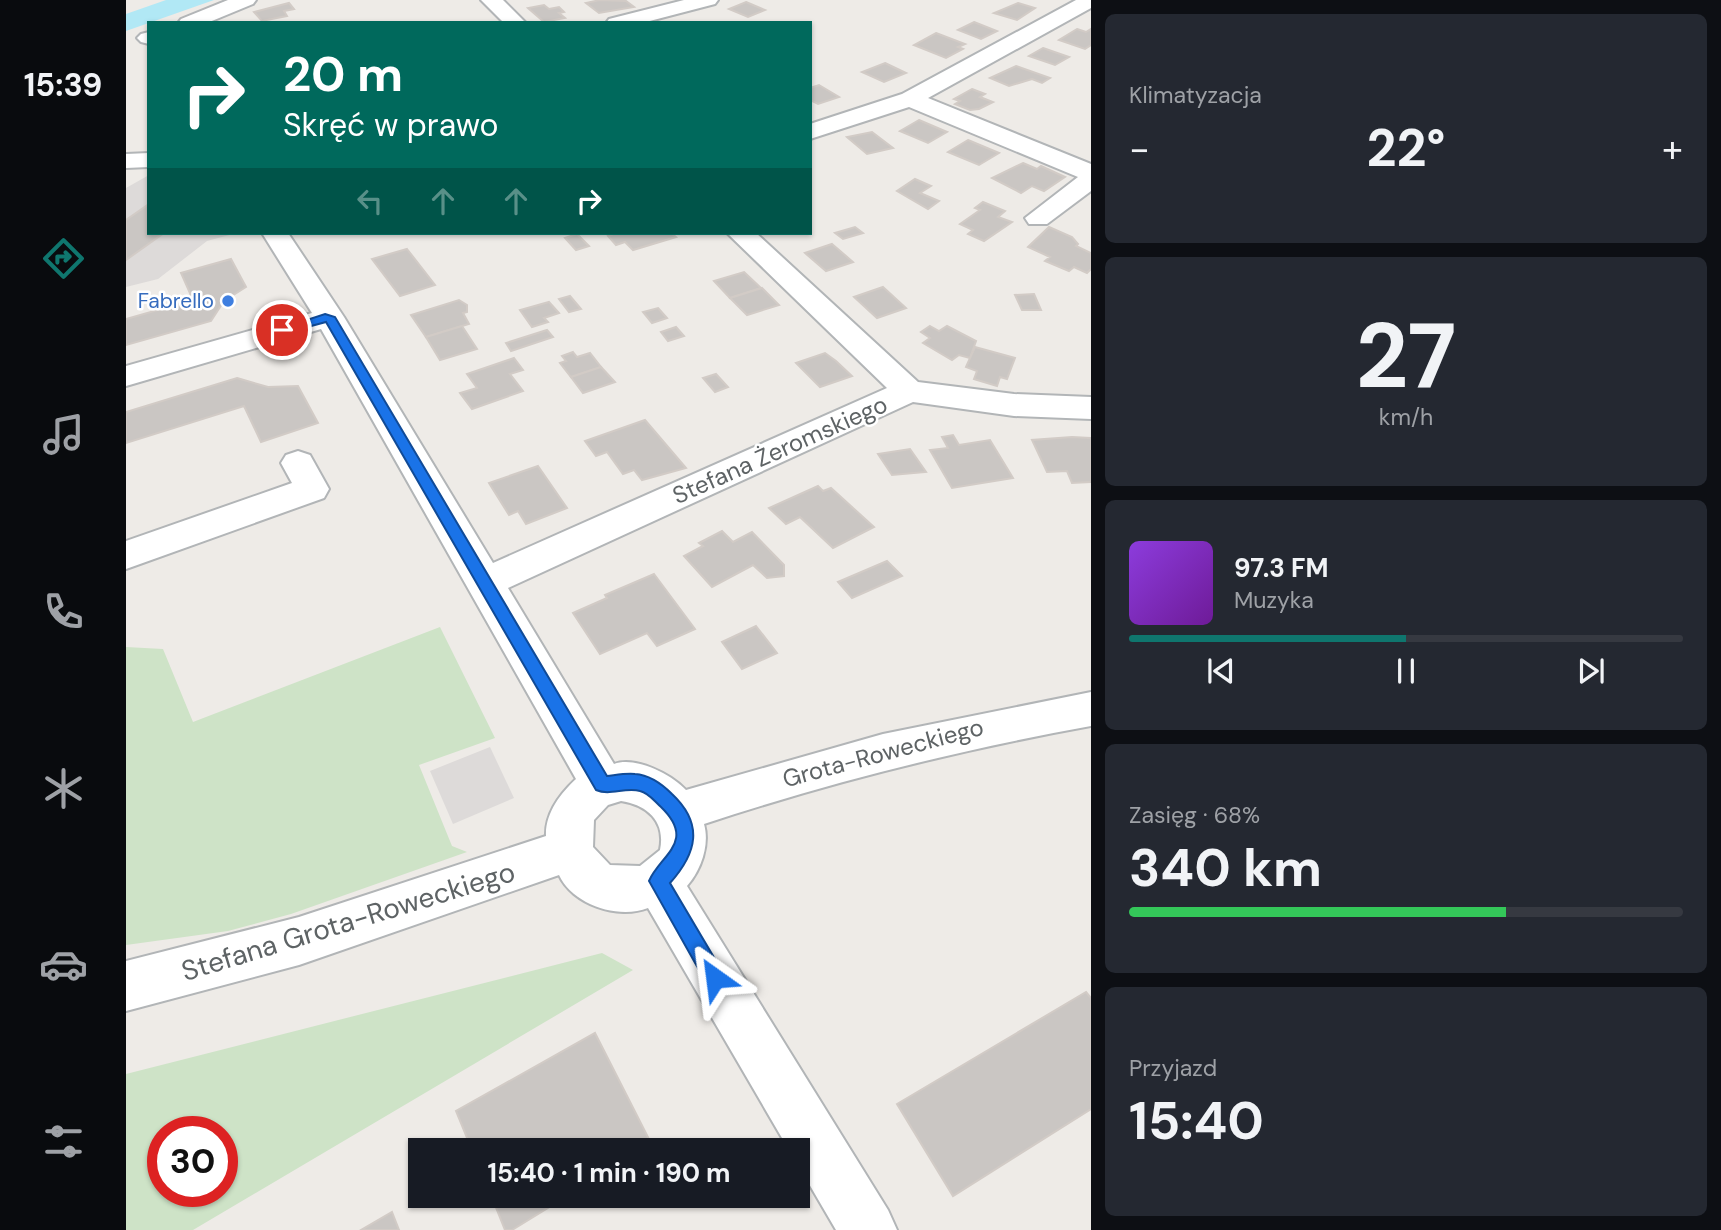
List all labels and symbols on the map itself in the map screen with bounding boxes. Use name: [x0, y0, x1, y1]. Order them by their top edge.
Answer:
place label: Fabrello: [138, 287, 214, 315]
marker: Fabrello: [220, 293, 236, 309]
pin: [252, 300, 312, 360]
street label: Stefana Żeromskiego: [668, 388, 892, 511]
street label: Grota-Roweckiego: [779, 711, 987, 794]
street label: Stefana Grota-Roweckiego: [177, 853, 520, 990]
position arrow: [678, 941, 752, 1015]
speed limit sign: 30: [147, 1116, 238, 1207]

